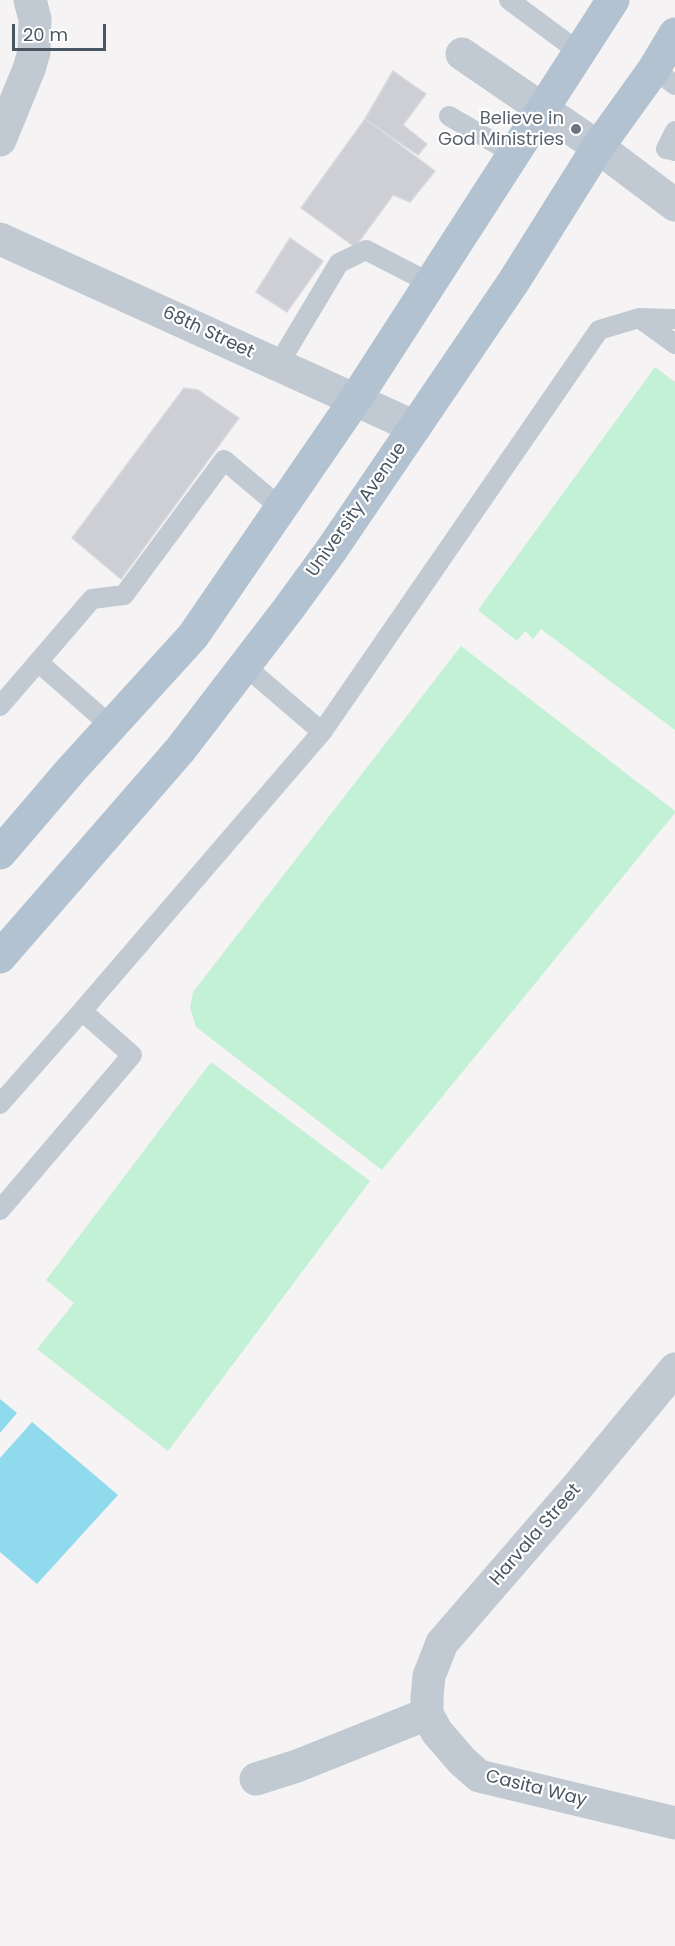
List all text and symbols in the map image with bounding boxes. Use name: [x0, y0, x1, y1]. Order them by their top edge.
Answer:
scale bar: [15, 12, 110, 50]
text: 20 m: [23, 22, 68, 47]
place label: Believe in God Ministries: [438, 108, 564, 150]
marker: Believe in God Ministries: [569, 122, 583, 136]
street label: 68th Street: [159, 302, 257, 364]
street label: University Avenue: [303, 439, 411, 581]
street label: Harvala Street: [486, 1480, 586, 1590]
street label: Casita Way: [483, 1766, 589, 1812]

